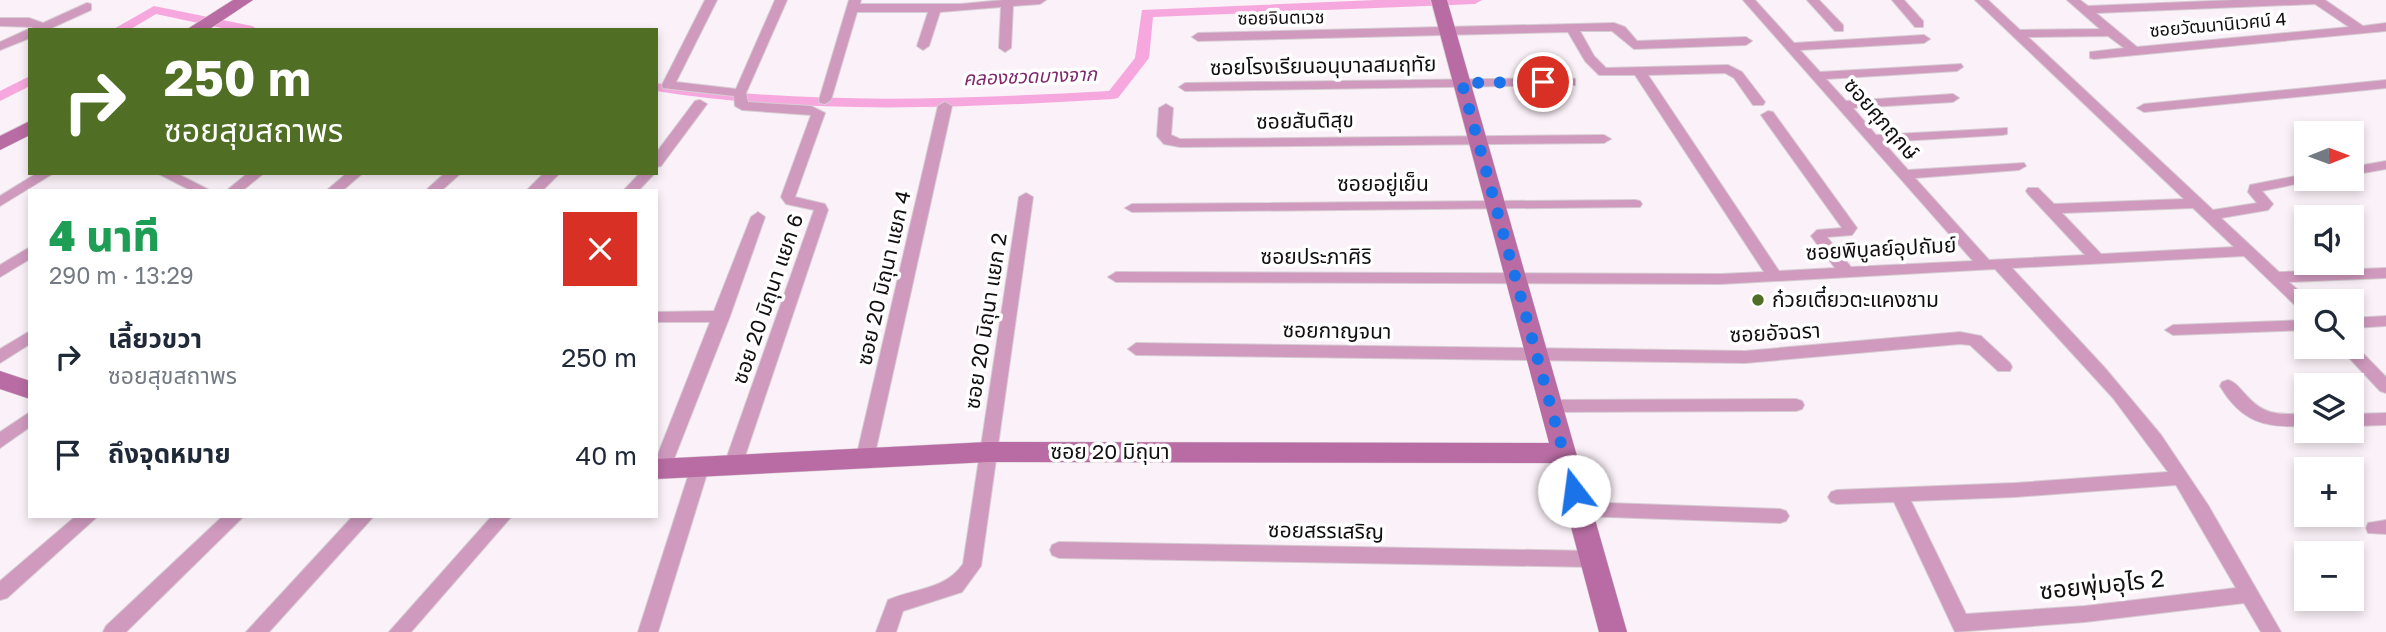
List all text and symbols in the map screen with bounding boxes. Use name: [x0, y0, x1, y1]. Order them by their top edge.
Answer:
street label: ซอยจินตเวช: [1237, 5, 1325, 29]
street label: ซอยวัฒนานิเวศน์ 4: [2149, 7, 2287, 41]
text: 250 m: [164, 48, 311, 107]
street label: ซอยโรงเรียนอนุบาลสมฤทัย: [1210, 50, 1436, 81]
pin: [1513, 52, 1573, 112]
icon: right: [49, 56, 140, 147]
water label: คลองชวดบางจาก: [963, 62, 1098, 89]
icon: arrive: [1524, 63, 1562, 101]
street label: ซอยศุภฤกษ์: [1838, 72, 1925, 166]
street label: ซอยสันติสุข: [1256, 106, 1354, 135]
text: ซอยสุขสถาพร: [164, 111, 343, 149]
north arrow: [2294, 121, 2364, 191]
map controls: [2294, 121, 2364, 611]
street label: ซอยอยู่เย็น: [1337, 170, 1429, 197]
street label: ซอย 20 มิถุนา แยก 4: [850, 188, 917, 368]
button: sound: [2294, 205, 2364, 275]
text: 4 นาที: [49, 210, 160, 260]
street label: ซอย 20 มิถุนา แยก 6: [726, 210, 809, 388]
button: close: [563, 212, 637, 286]
street label: ซอย 20 มิถุนา แยก 2: [958, 231, 1013, 411]
street label: ซอยพิบูลย์อุปถัมย์: [1805, 231, 1957, 266]
street label: ซอยประภาศิริ: [1261, 243, 1371, 269]
text: 290 m · 13:29: [49, 261, 194, 289]
place label: ก๋วยเตี๋ยวตะแคงชาม: [1772, 285, 1939, 312]
button: search: [2294, 289, 2364, 359]
marker: ก๋วยเตี๋ยวตะแคงชาม: [1750, 292, 1766, 308]
street label: ซอยกาญจนา: [1282, 316, 1392, 344]
street label: ซอยอัจฉรา: [1729, 317, 1821, 347]
text: เลี้ยวขวา: [108, 323, 202, 354]
icon: right: [49, 338, 87, 376]
text: 250 m: [561, 342, 637, 373]
text: ซอยสุขสถาพร: [108, 361, 237, 389]
button: layers: [2294, 373, 2364, 443]
icon: arrive: [49, 436, 87, 474]
text: ถึงจุดหมาย: [108, 438, 231, 469]
street label: ซอย 20 มิถุนา: [1051, 438, 1169, 465]
text: 40 m: [576, 440, 637, 471]
position arrow: [1537, 454, 1611, 528]
button: +: [2294, 457, 2364, 527]
street label: ซอยสรรเสริญ: [1268, 516, 1384, 544]
button: −: [2294, 541, 2364, 611]
street label: ซอยพุ่มอุไร 2: [2038, 563, 2166, 606]

